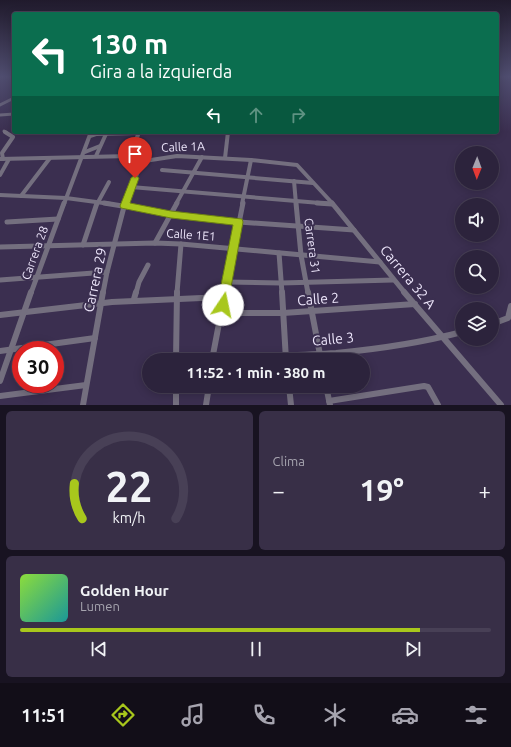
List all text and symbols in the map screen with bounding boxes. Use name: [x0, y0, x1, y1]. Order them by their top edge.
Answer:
icon: left: [24, 28, 76, 80]
text: 130 m: [90, 28, 168, 59]
text: Gira a la izquierda: [90, 61, 232, 81]
icon: left: [203, 104, 225, 126]
icon: ahead: [245, 104, 267, 126]
icon: right: [287, 104, 309, 126]
pin: [118, 137, 152, 178]
street label: Calle 1A: [161, 139, 205, 154]
icon: arrive: [124, 143, 146, 165]
north arrow: [455, 146, 499, 190]
map controls: [455, 146, 499, 346]
button: sound: [455, 198, 499, 242]
street label: Carrera 31: [302, 217, 323, 275]
street label: Carrera 28: [19, 224, 50, 281]
street label: Calle 1E1: [166, 226, 216, 243]
street label: Carrera 32 A: [377, 242, 439, 312]
street label: Carrera 29: [80, 246, 110, 314]
button: search: [455, 250, 499, 294]
position arrow: [202, 284, 244, 326]
street label: Calle 2: [297, 290, 339, 308]
button: layers: [455, 302, 499, 346]
street label: Calle 3: [311, 329, 355, 349]
speed limit sign: 30: [12, 341, 64, 393]
text: 11:52 · 1 min · 380 m: [187, 364, 325, 381]
text: Clima: [273, 454, 305, 468]
text: 22: [106, 462, 153, 509]
text: 19°: [360, 473, 404, 507]
text: −: [273, 478, 285, 503]
text: +: [479, 478, 491, 503]
text: km/h: [113, 509, 146, 525]
text: Golden Hour: [80, 582, 169, 599]
text: Lumen: [80, 599, 120, 613]
icon: previous: [88, 638, 110, 660]
icon: pause: [245, 638, 267, 660]
icon: next: [402, 638, 424, 660]
icon: directions: [109, 701, 137, 729]
icon: music: [179, 701, 207, 729]
icon: phone: [250, 701, 278, 729]
icon: climate: [321, 701, 349, 729]
icon: car: [391, 701, 419, 729]
icon: filters: [462, 701, 490, 729]
text: 11:51: [21, 705, 66, 725]

